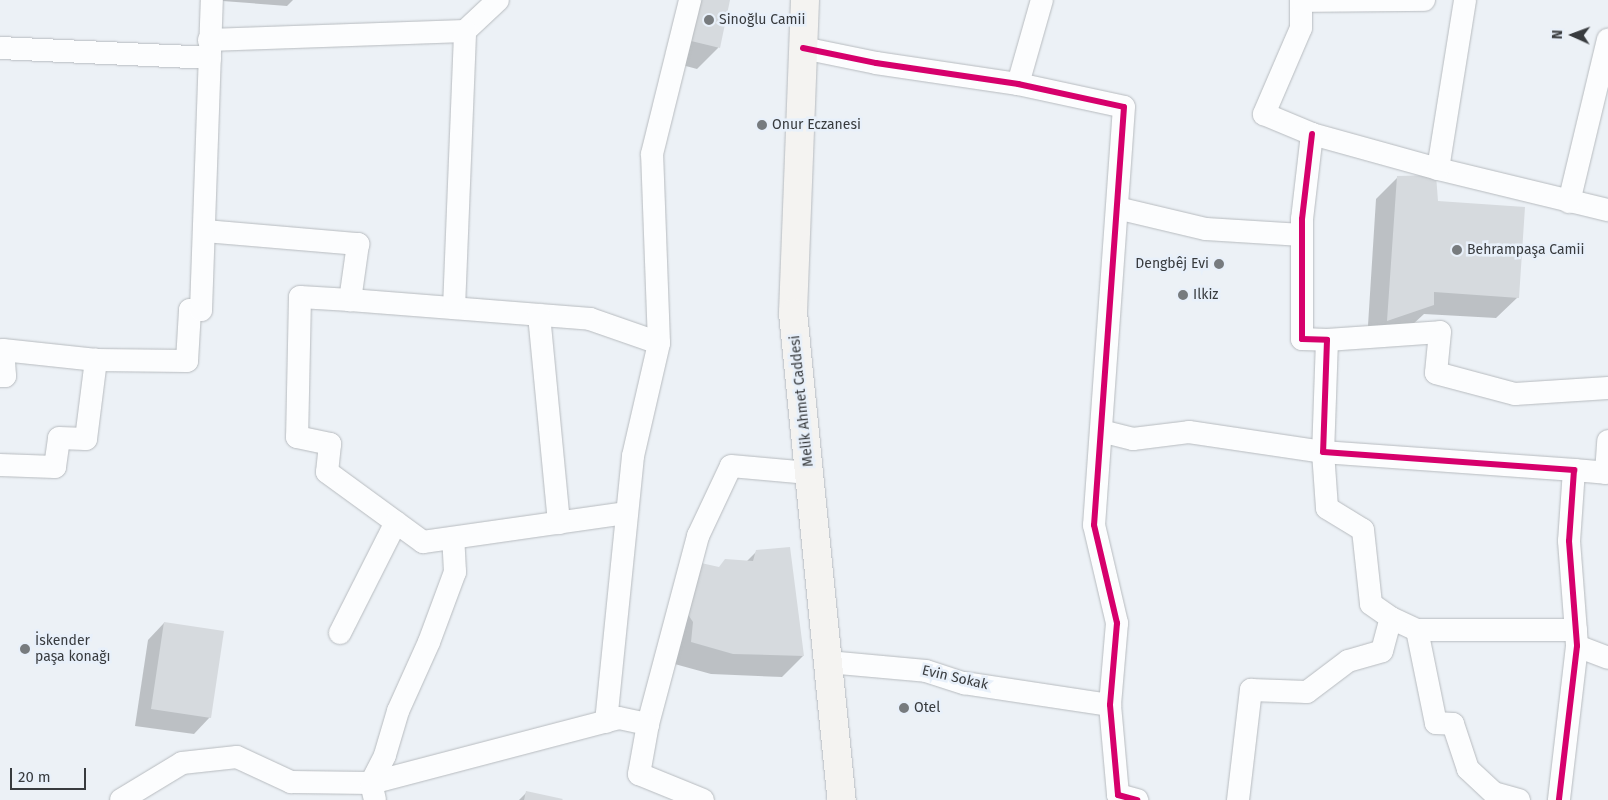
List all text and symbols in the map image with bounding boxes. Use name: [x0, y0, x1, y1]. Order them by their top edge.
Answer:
north arrow: [1548, 10, 1598, 60]
place label: Sinoğlu Camii: [719, 12, 805, 28]
marker: Sinoğlu Camii: [703, 14, 715, 26]
text: N: [1549, 30, 1566, 39]
place label: Onur Eczanesi: [772, 117, 861, 133]
marker: Onur Eczanesi: [756, 119, 768, 131]
place label: Behrampaşa Camii: [1467, 242, 1584, 258]
marker: Behrampaşa Camii: [1451, 244, 1463, 256]
place label: Dengbêj Evi: [1135, 256, 1209, 272]
marker: Dengbêj Evi: [1213, 258, 1225, 270]
place label: Ilkiz: [1193, 287, 1218, 303]
marker: Ilkiz: [1177, 289, 1189, 301]
street label: Melik Ahmet Caddesi: [787, 334, 817, 468]
place label: İskender paşa konağı: [35, 633, 111, 666]
marker: İskender paşa konağı: [19, 643, 31, 655]
street label: Evin Sokak: [920, 662, 990, 694]
place label: Otel: [914, 700, 940, 716]
marker: Otel: [898, 702, 910, 714]
scale bar: [12, 758, 89, 790]
text: 20 m: [18, 768, 51, 786]

